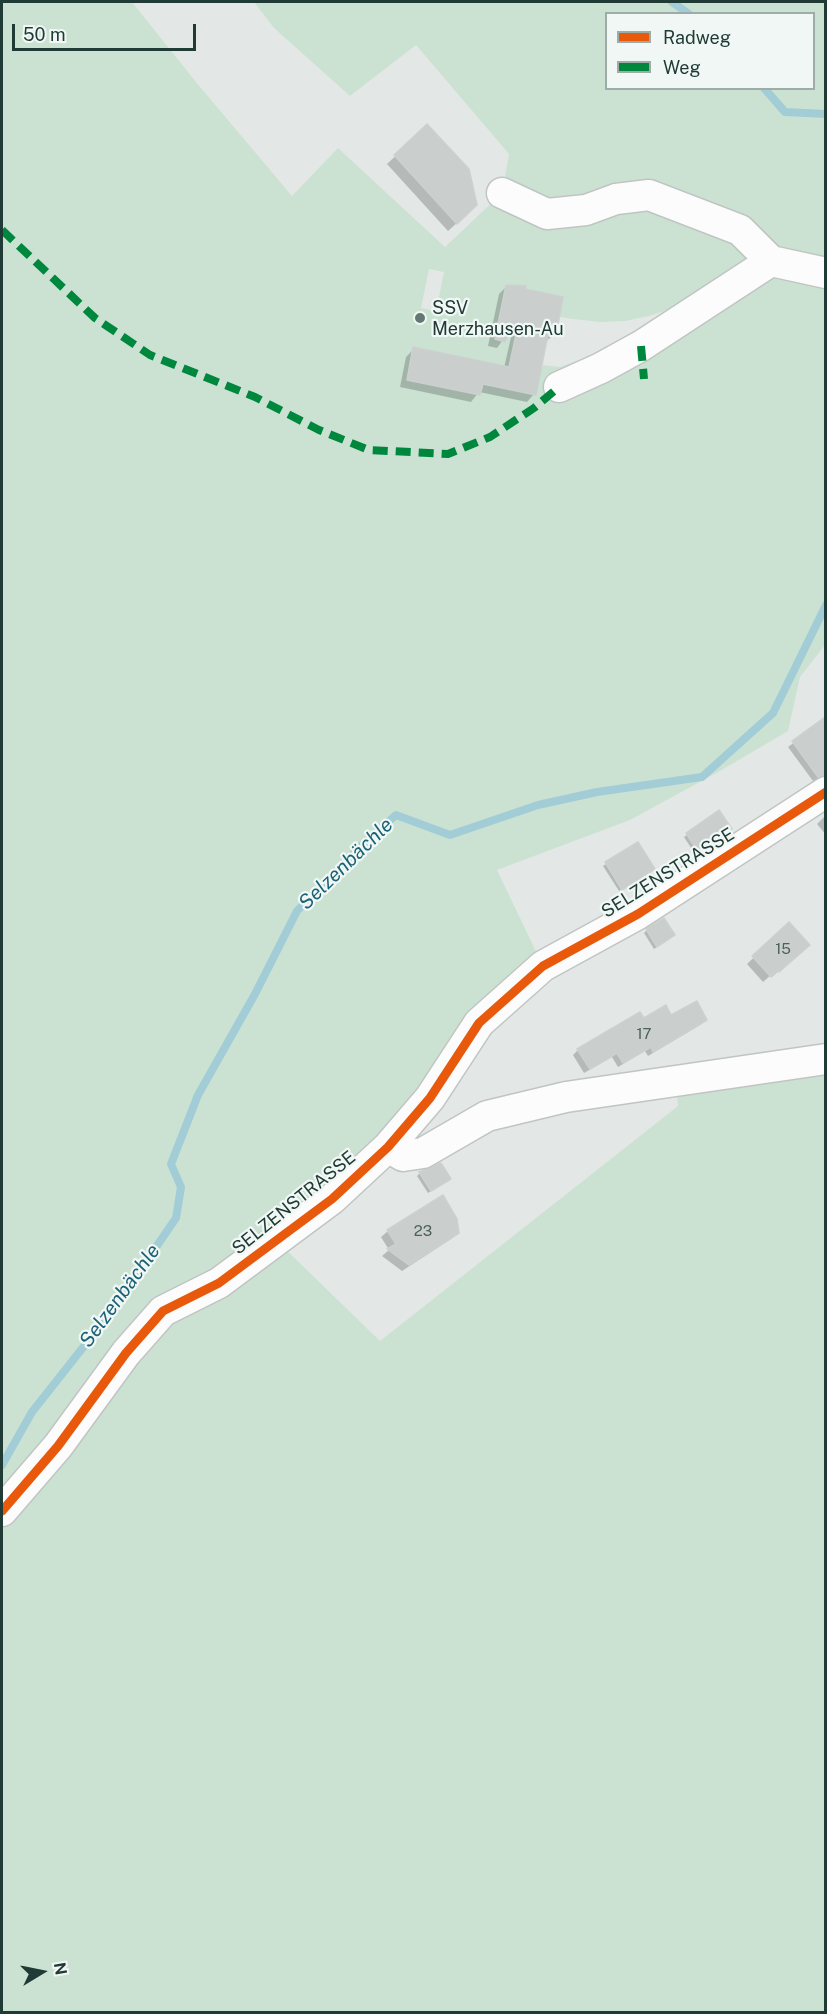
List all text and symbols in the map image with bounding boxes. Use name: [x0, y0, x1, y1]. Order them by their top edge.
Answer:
scale bar: [15, 12, 200, 50]
legend: [605, 12, 815, 90]
text: 50 m: [23, 24, 66, 45]
text: Radweg: [663, 27, 731, 48]
text: Weg: [663, 57, 701, 78]
place label: SSV Merzhausen-Au: [432, 297, 564, 340]
marker: SSV Merzhausen-Au: [413, 311, 427, 325]
water label: Selzenbächle: [294, 813, 398, 915]
street label: SELZENSTRASSE: [598, 823, 738, 923]
house number: 15: [775, 940, 791, 958]
house number: 17: [636, 1025, 652, 1043]
street label: SELZENSTRASSE: [228, 1147, 360, 1259]
house number: 23: [414, 1222, 432, 1240]
water label: Selzenbächle: [75, 1240, 165, 1352]
north arrow: [12, 1942, 72, 2002]
text: N: [50, 1961, 71, 1977]

